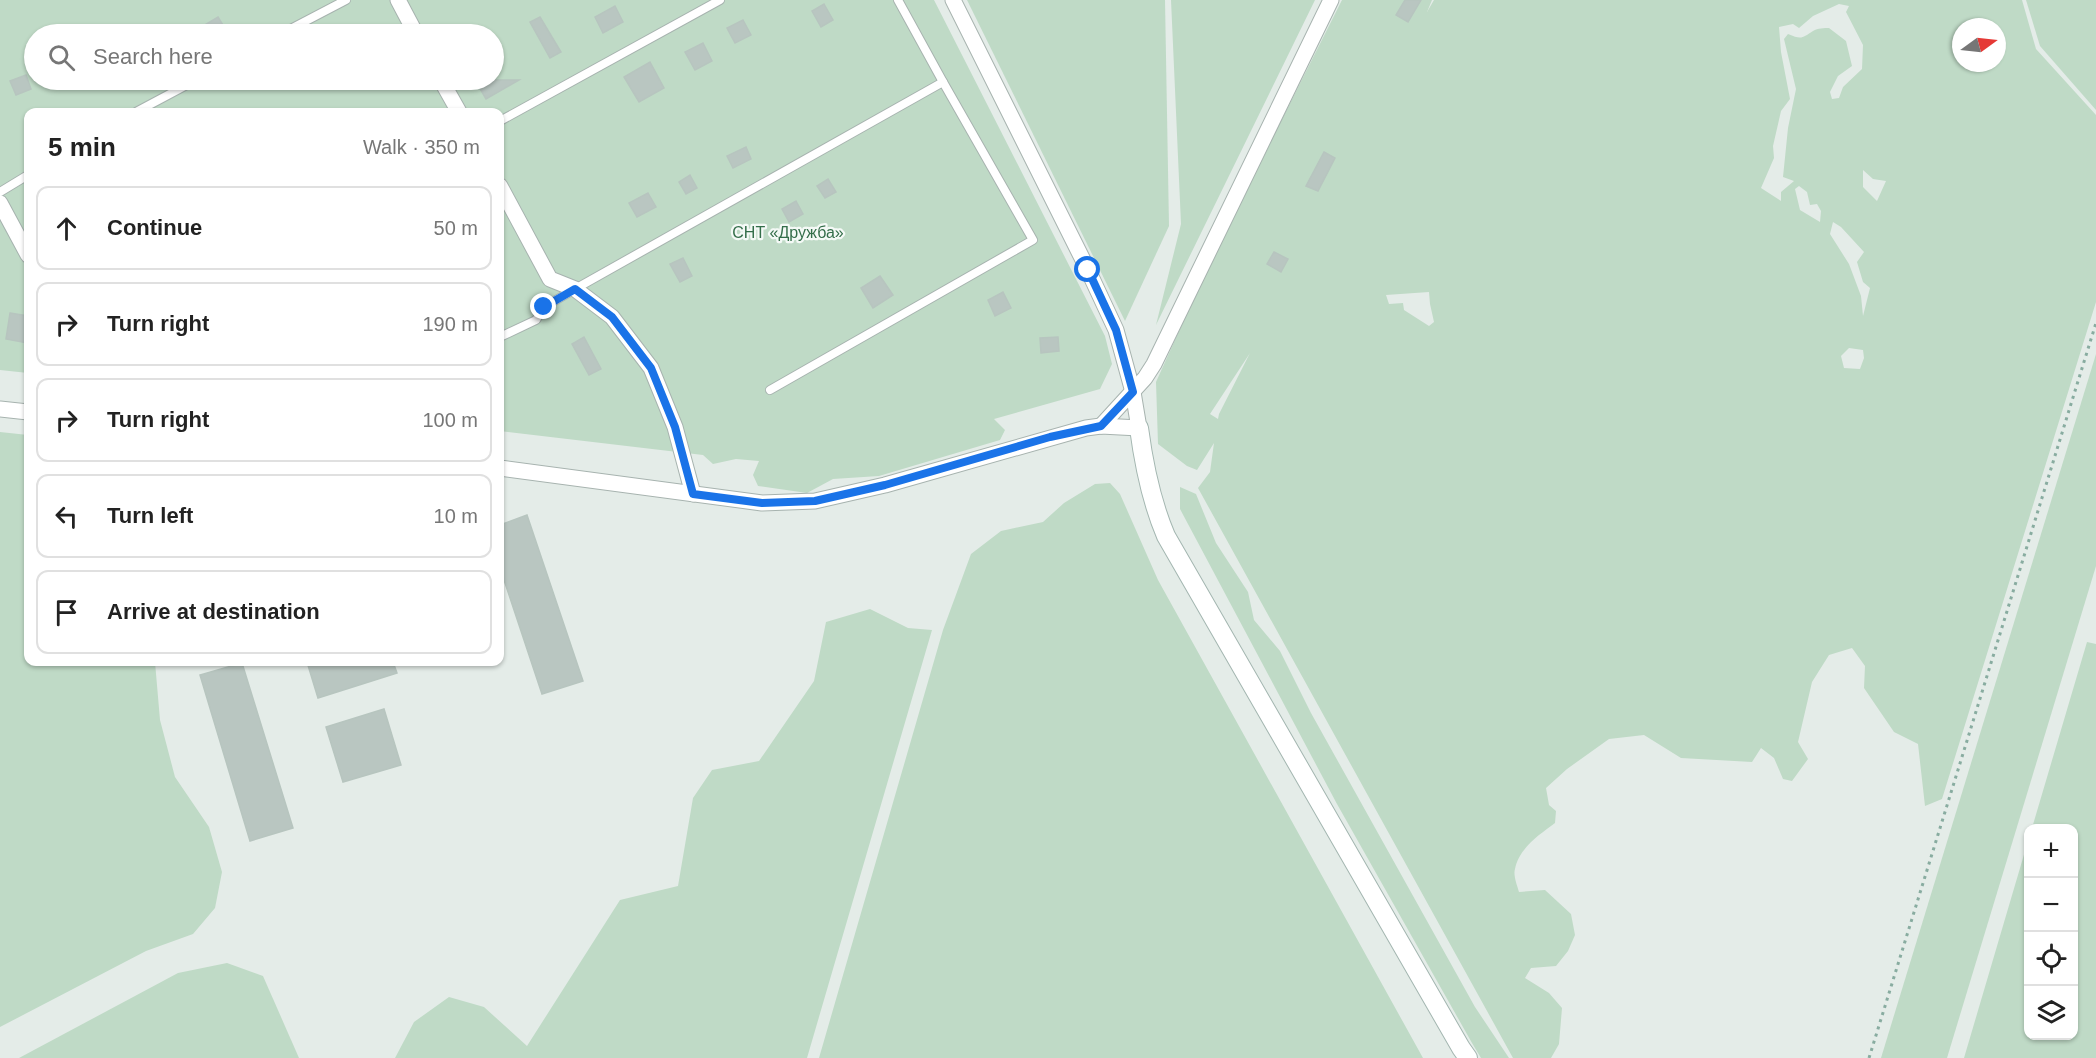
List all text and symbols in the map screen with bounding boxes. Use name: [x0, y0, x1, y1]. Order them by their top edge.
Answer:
north arrow: [1952, 18, 2006, 72]
search box: [24, 24, 504, 90]
icon: search: [45, 41, 78, 74]
text: Search here: [93, 44, 213, 69]
text: 5 min: [48, 132, 116, 162]
text: Walk · 350 m: [363, 136, 480, 158]
icon: ahead: [50, 212, 83, 245]
text: Continue: [107, 215, 202, 240]
text: 50 m: [434, 217, 478, 239]
park label: СНТ «Дружба»: [732, 224, 844, 241]
route start: [1074, 256, 1100, 282]
route end: [530, 293, 556, 319]
icon: right: [50, 308, 83, 341]
text: Turn right: [107, 311, 209, 336]
text: 190 m: [422, 313, 478, 335]
icon: right: [50, 404, 83, 437]
text: Turn right: [107, 407, 209, 432]
text: 100 m: [422, 409, 478, 431]
icon: left: [50, 500, 83, 533]
text: Turn left: [107, 503, 193, 528]
text: 10 m: [434, 505, 478, 527]
icon: arrive: [50, 596, 83, 629]
text: Arrive at destination: [107, 599, 320, 624]
map controls: [2024, 824, 2078, 1040]
button: +: [2024, 824, 2078, 878]
button: −: [2024, 878, 2078, 932]
button: locate: [2024, 932, 2078, 986]
button: layers: [2024, 986, 2078, 1040]

